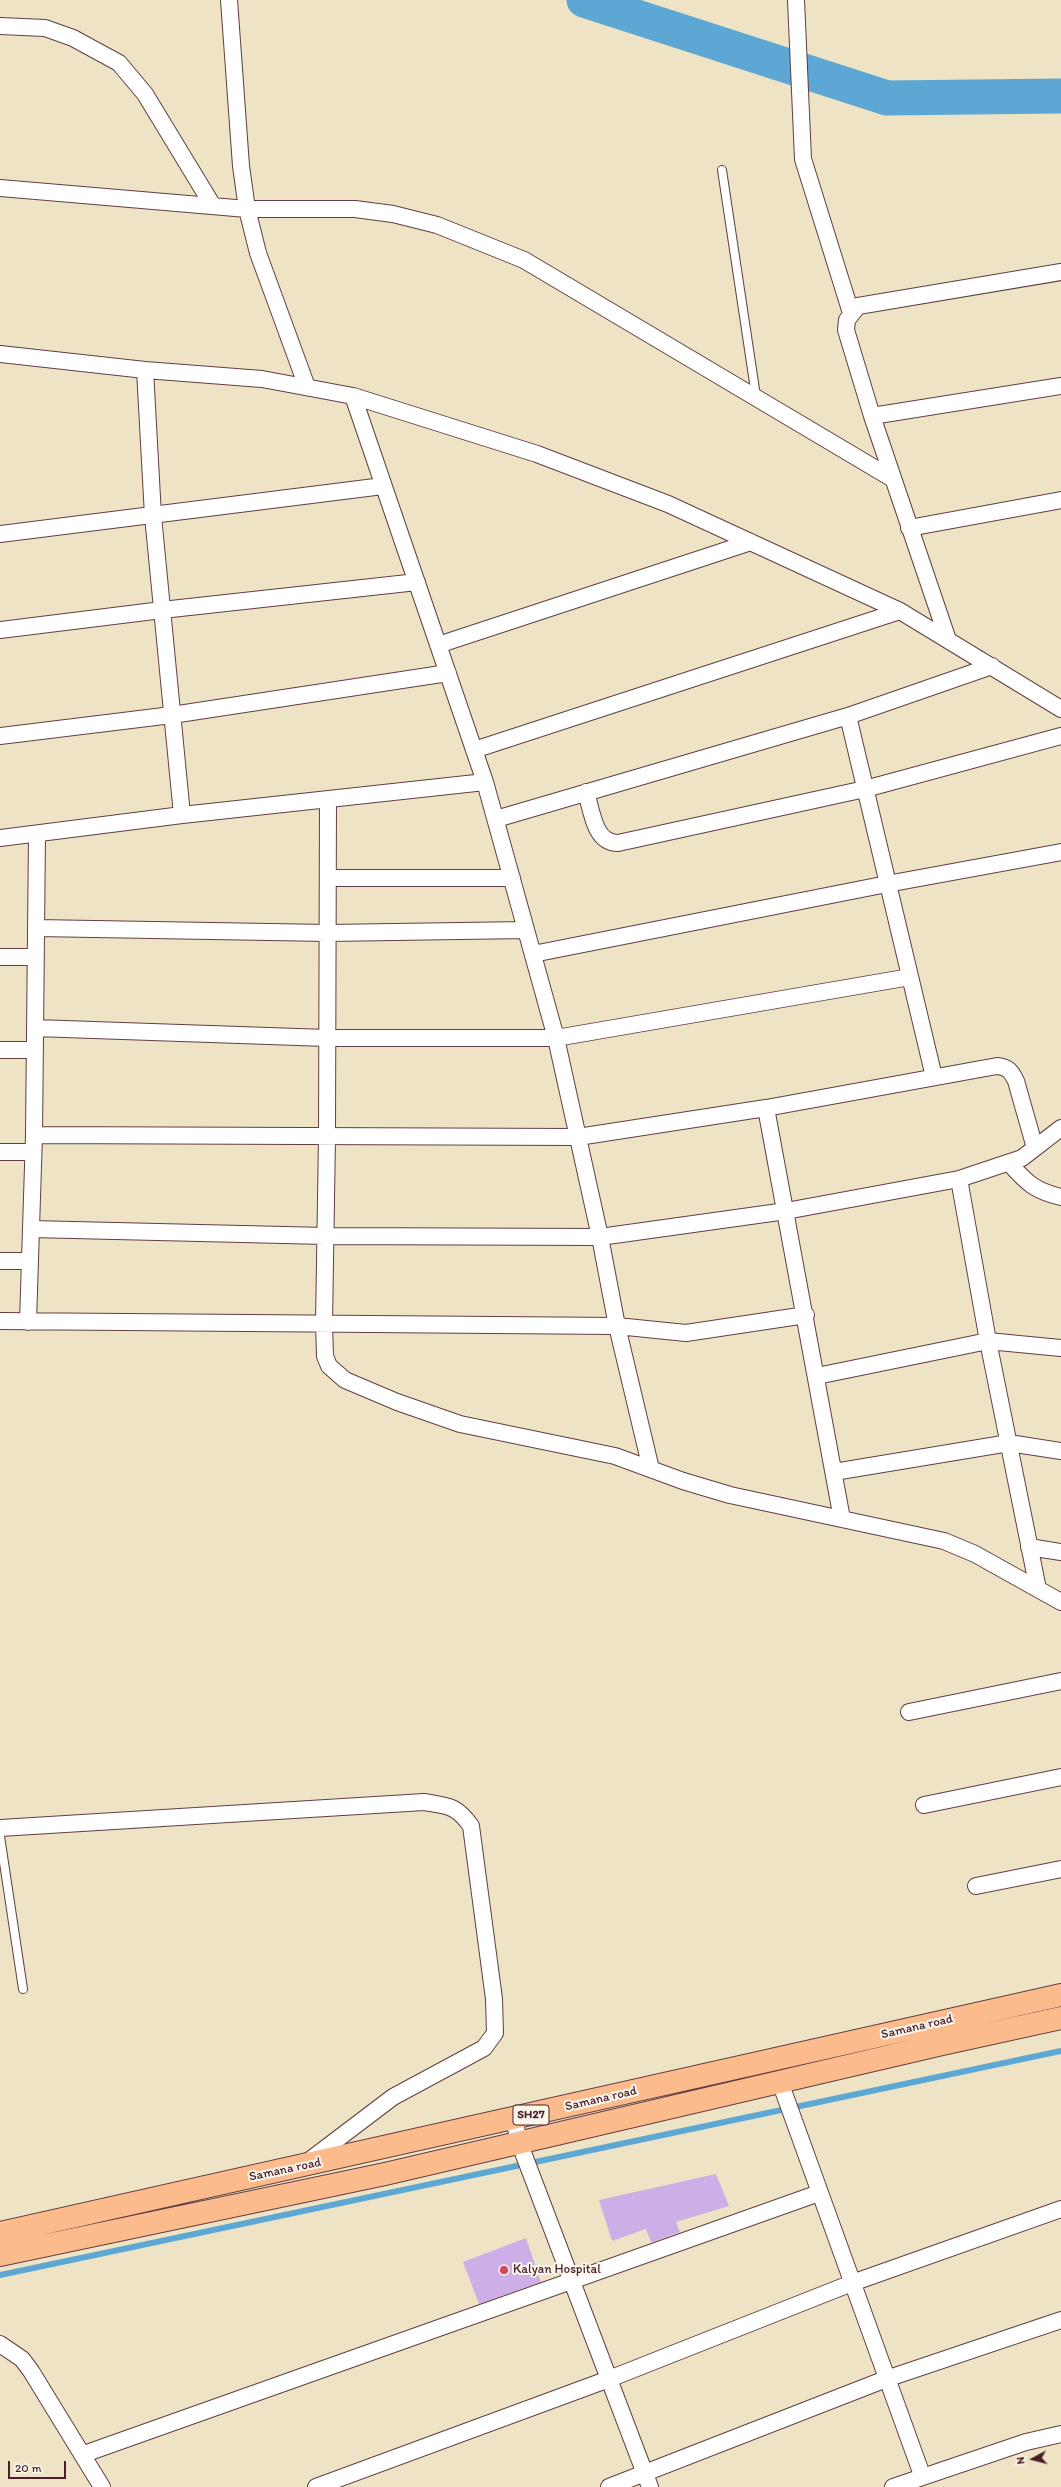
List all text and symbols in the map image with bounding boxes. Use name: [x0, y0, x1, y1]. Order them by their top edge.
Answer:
street label: Samana road: [880, 2011, 954, 2043]
street label: Samana road: [564, 2083, 638, 2115]
road number: SH27: [513, 2105, 549, 2125]
street label: Samana road: [248, 2155, 322, 2185]
place label: Kalyan Hospital: [513, 2262, 601, 2278]
marker: Kalyan Hospital: [498, 2264, 510, 2276]
north arrow: [1013, 2439, 1053, 2479]
scale bar: [10, 2453, 68, 2479]
text: N: [1014, 2456, 1027, 2465]
text: 20 m: [15, 2461, 42, 2475]

